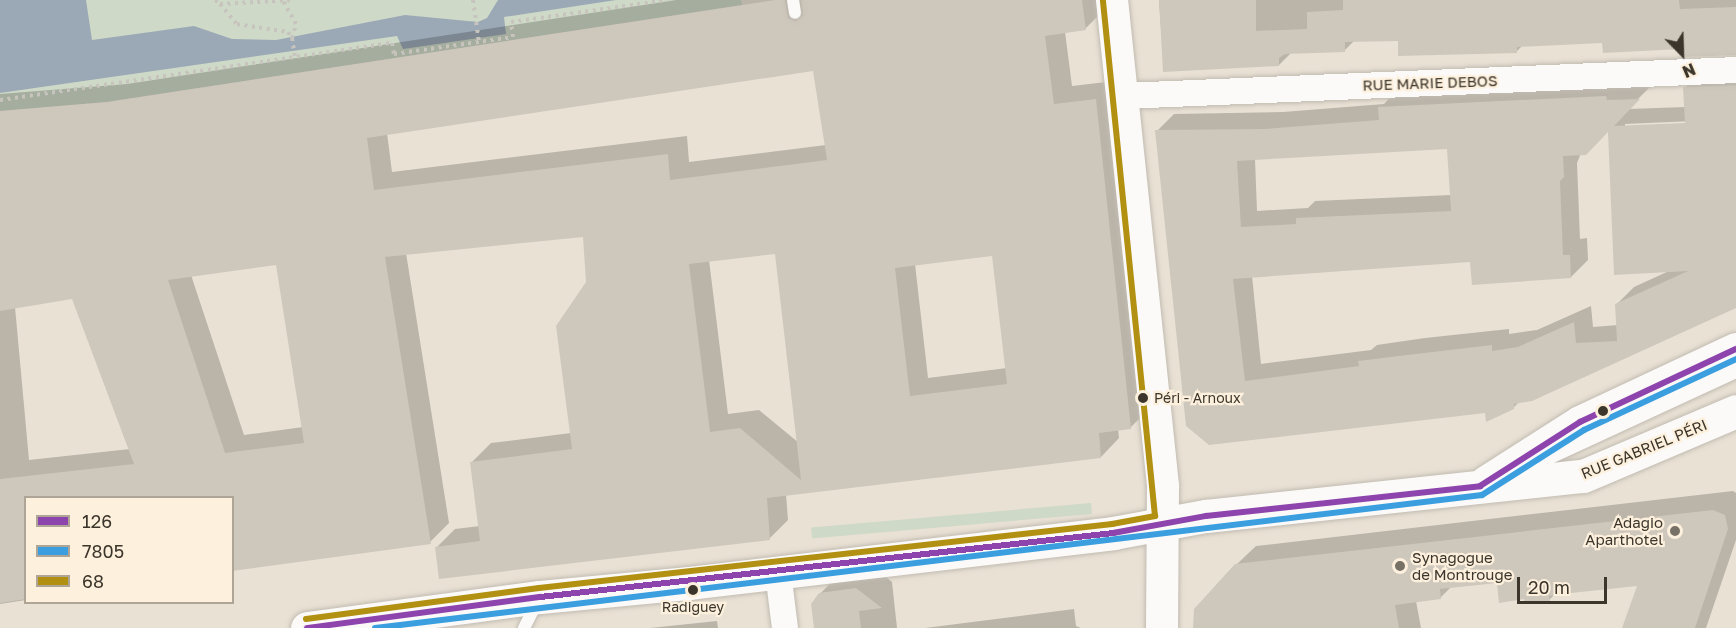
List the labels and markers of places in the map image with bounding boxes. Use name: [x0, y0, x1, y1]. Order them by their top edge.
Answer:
place label: Péri - Arnoux: [1154, 390, 1241, 406]
marker: Péri - Arnoux: [1137, 392, 1149, 404]
unlabelled marker: [1597, 405, 1609, 417]
place label: Adagio Aparthotel: [1585, 513, 1663, 548]
marker: Adagio Aparthotel: [1668, 524, 1682, 538]
place label: Synagogue de Montrouge: [1412, 548, 1512, 583]
marker: Synagogue de Montrouge: [1393, 559, 1407, 573]
marker: Radiguey: [687, 584, 699, 596]
place label: Radiguey: [662, 599, 724, 615]

